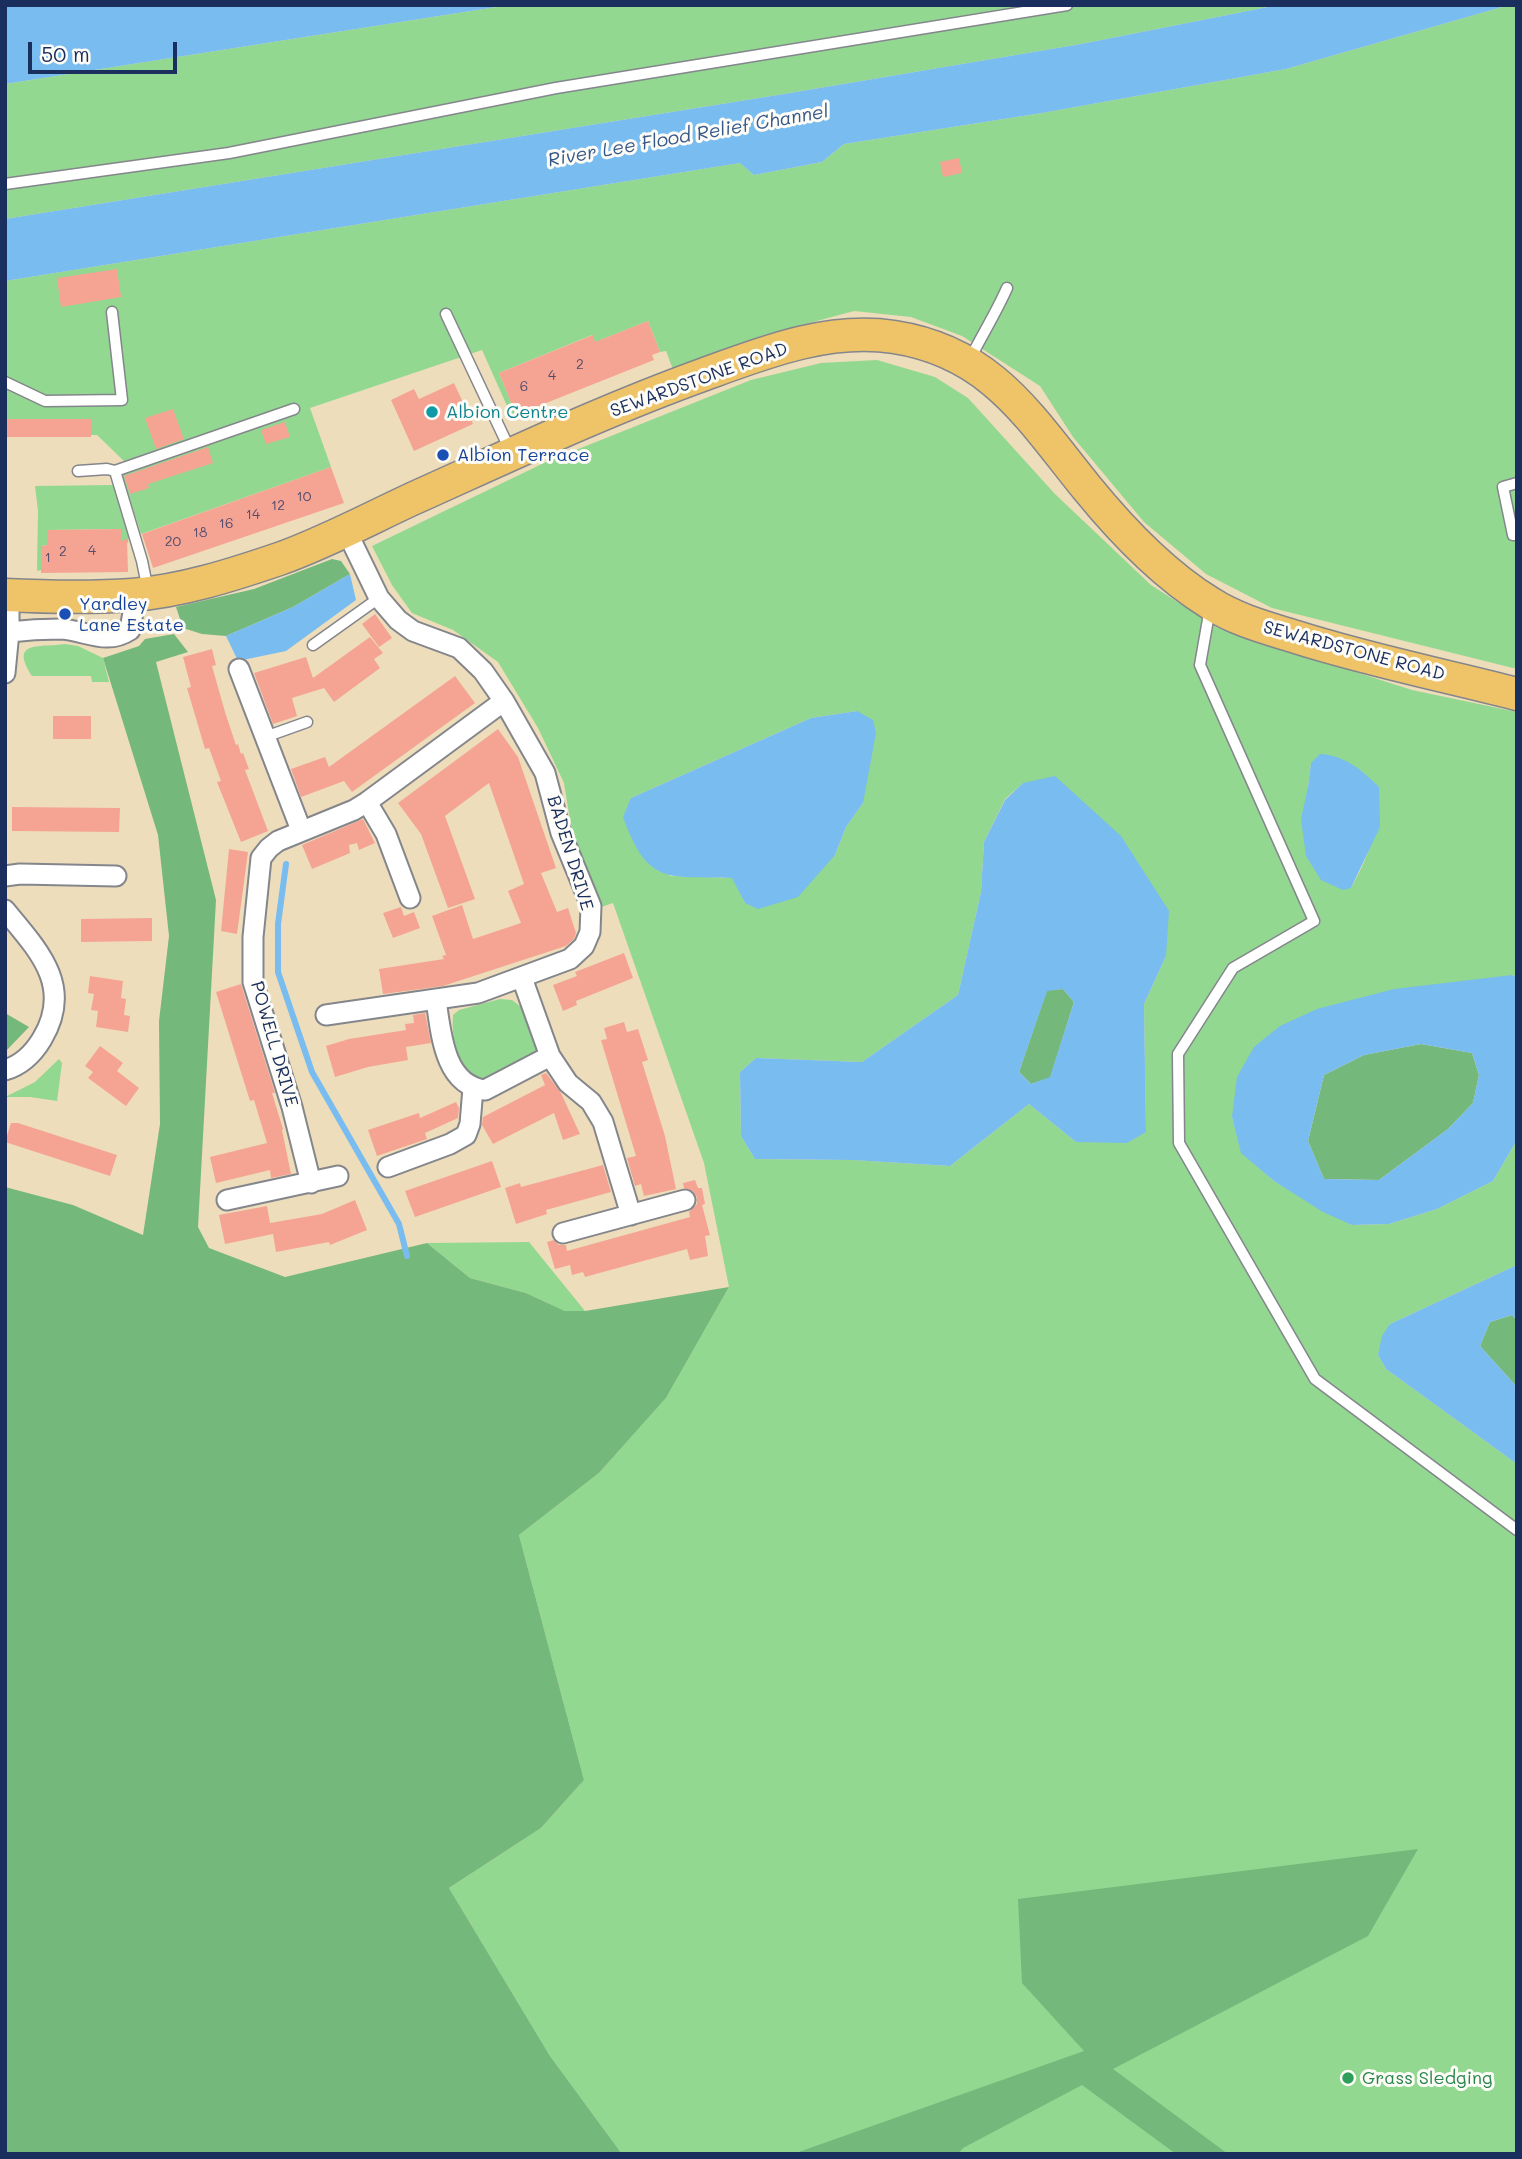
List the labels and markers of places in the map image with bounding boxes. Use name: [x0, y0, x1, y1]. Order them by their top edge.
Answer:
place label: Albion Centre: [446, 401, 568, 423]
marker: Albion Centre: [424, 404, 440, 420]
place label: Albion Terrace: [457, 444, 590, 466]
marker: Albion Terrace: [435, 447, 451, 463]
place label: Yardley Lane Estate: [79, 593, 184, 636]
marker: Yardley Lane Estate: [57, 606, 73, 622]
place label: Grass Sledging: [1362, 2067, 1492, 2089]
marker: Grass Sledging: [1340, 2070, 1356, 2086]

